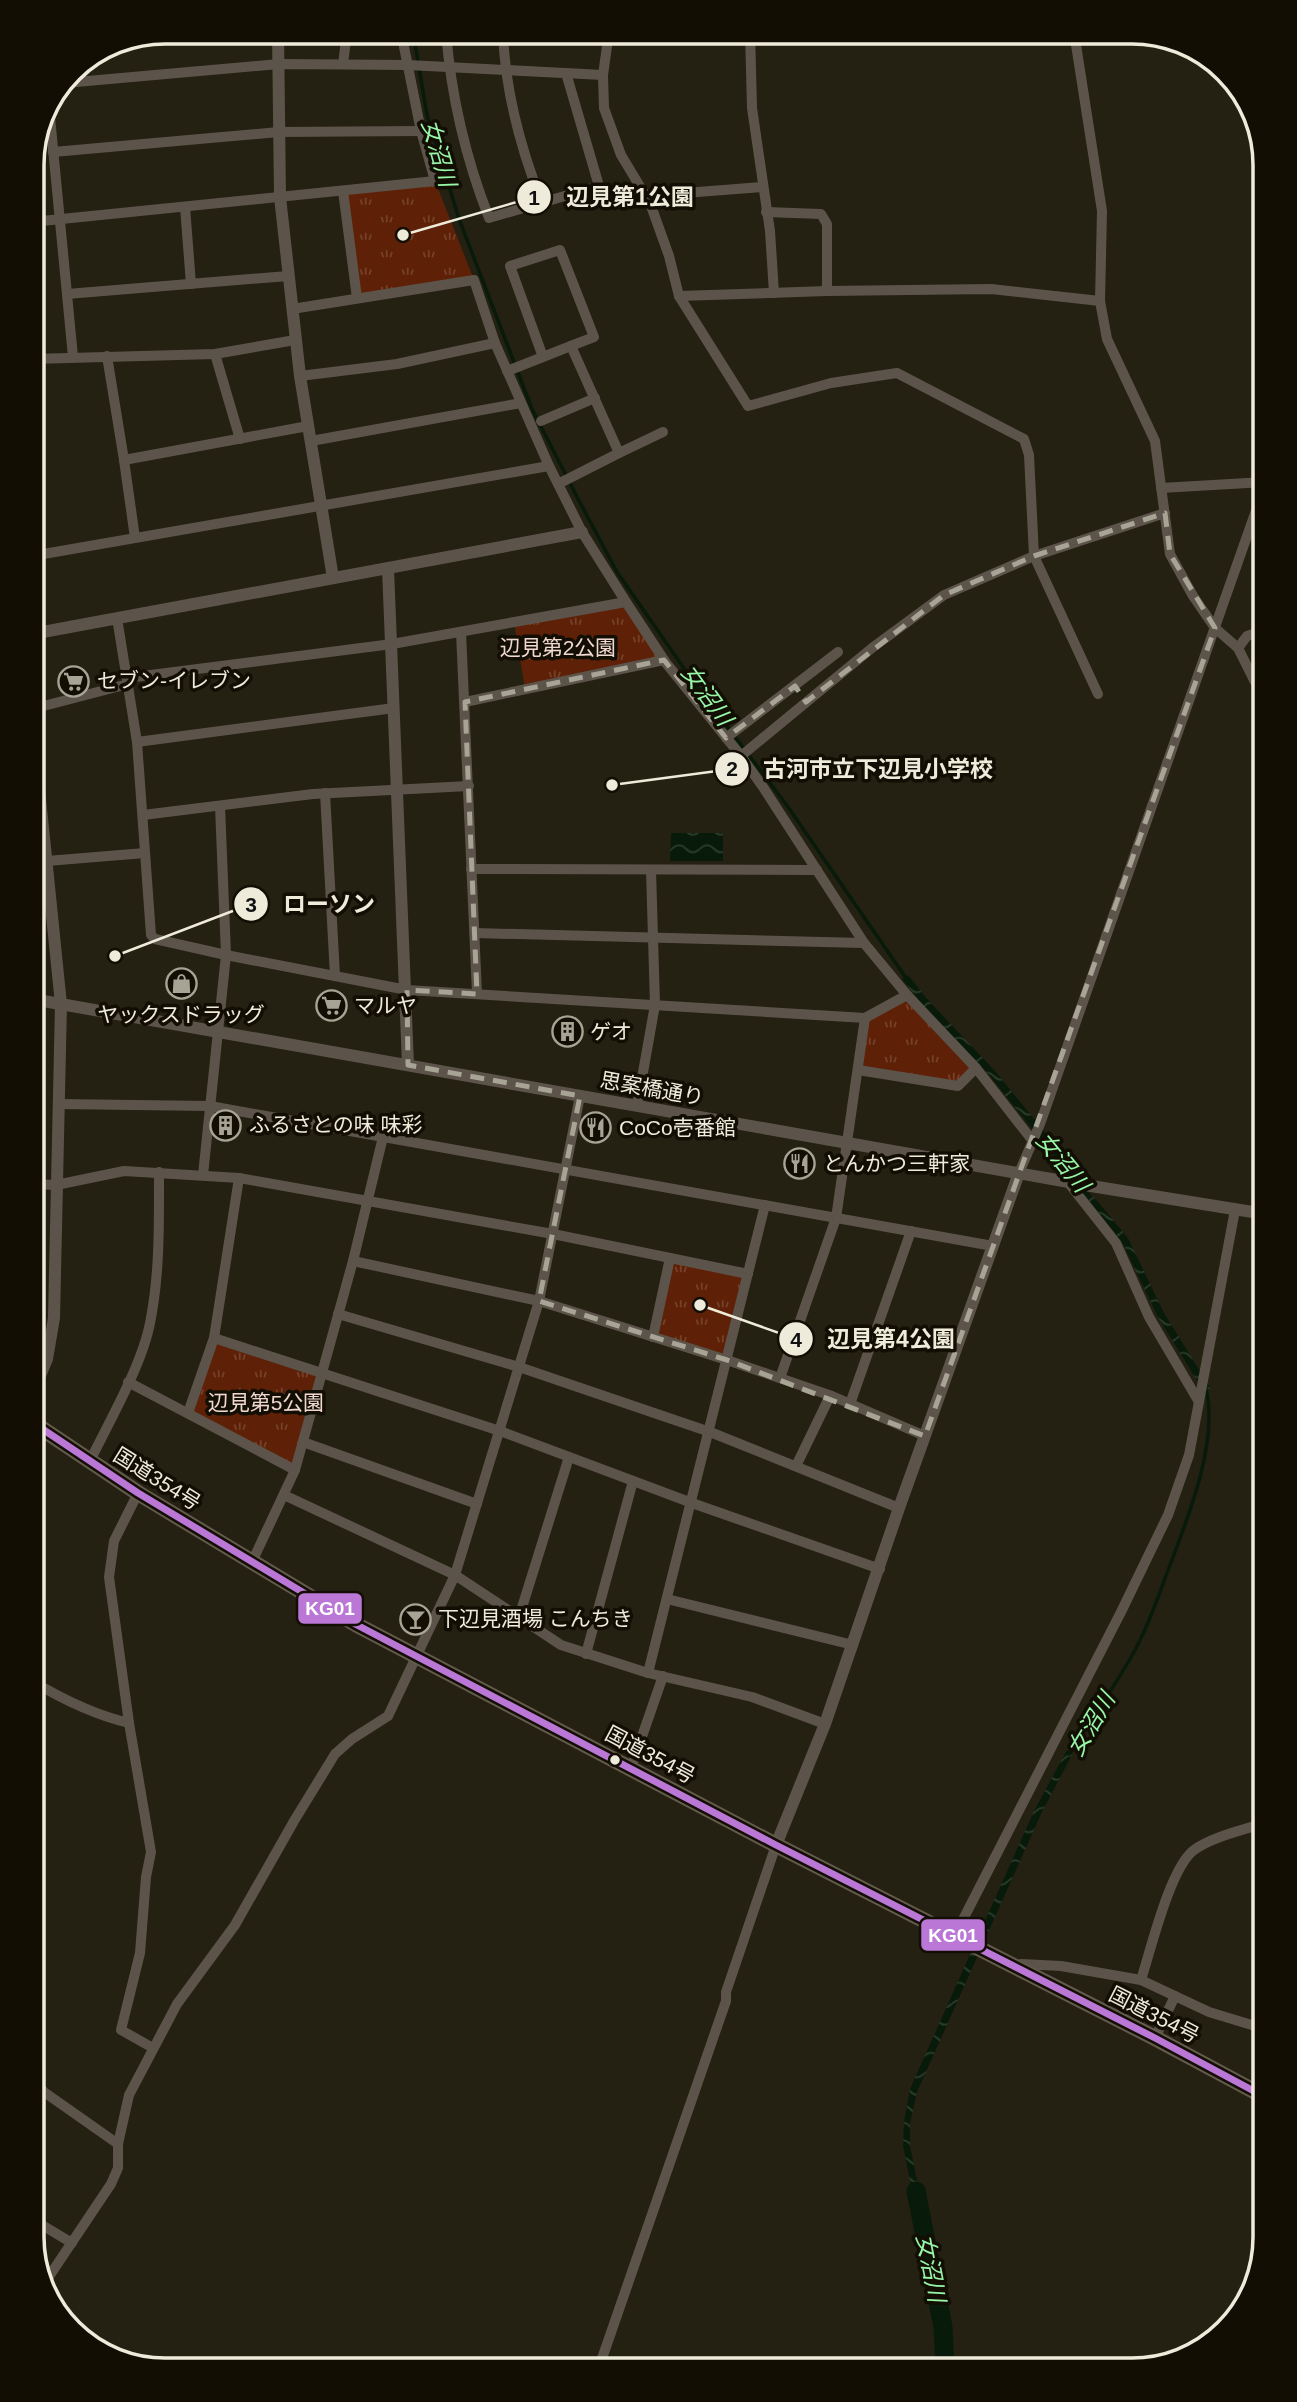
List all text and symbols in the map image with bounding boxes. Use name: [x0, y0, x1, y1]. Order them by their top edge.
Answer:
water label: 女沼川: [417, 116, 462, 193]
callout: 辺見第1公園: [517, 175, 708, 219]
text: 辺見第1公園: [566, 184, 694, 210]
text: 1: [528, 186, 540, 209]
park label: 辺見第2公園: [500, 636, 616, 659]
water label: 女沼川: [676, 659, 740, 733]
supermarket icon: セブン-イレブン: [57, 664, 91, 698]
place label: セブン-イレブン: [97, 669, 251, 692]
callout: 古河市立下辺見小学校: [714, 747, 1007, 791]
text: 古河市立下辺見小学校: [763, 756, 993, 782]
text: 2: [726, 757, 738, 780]
callout: ローソン: [234, 882, 389, 926]
text: ローソン: [283, 891, 375, 917]
text: 3: [245, 893, 257, 916]
shop icon: ヤックスドラッグ: [164, 966, 198, 1000]
supermarket icon: マルヤ: [314, 989, 348, 1023]
place label: マルヤ: [354, 994, 417, 1017]
place label: ヤックスドラッグ: [97, 1003, 265, 1026]
building icon: ゲオ: [550, 1015, 584, 1049]
place label: ゲオ: [590, 1020, 632, 1043]
street label: 思案橋通り: [598, 1068, 706, 1109]
building icon: ふるさとの味 味彩: [209, 1108, 243, 1142]
restaurant icon: CoCo壱番館: [579, 1111, 613, 1145]
place label: ふるさとの味 味彩: [249, 1113, 423, 1136]
place label: CoCo壱番館: [619, 1116, 736, 1139]
water label: 女沼川: [1031, 1127, 1097, 1199]
restaurant icon: とんかつ三軒家: [783, 1147, 817, 1181]
place label: とんかつ三軒家: [823, 1152, 970, 1175]
callout: 辺見第4公園: [778, 1317, 969, 1361]
text: 辺見第4公園: [827, 1326, 955, 1352]
text: 4: [790, 1328, 802, 1351]
park label: 辺見第5公園: [208, 1391, 324, 1414]
street label: 国道354号: [110, 1443, 205, 1514]
line badge: KG01: [297, 1592, 363, 1625]
text: KG01: [305, 1598, 355, 1619]
bar icon: 下辺見酒場 こんちき: [398, 1602, 432, 1636]
place label: 下辺見酒場 こんちき: [438, 1607, 633, 1630]
water label: 女沼川: [1062, 1685, 1121, 1760]
street label: 国道354号: [602, 1721, 699, 1788]
unlabelled marker: [608, 1753, 622, 1767]
line badge: KG01: [920, 1918, 986, 1952]
text: KG01: [928, 1925, 978, 1946]
street label: 国道354号: [1105, 1982, 1203, 2047]
water label: 女沼川: [912, 2232, 951, 2307]

